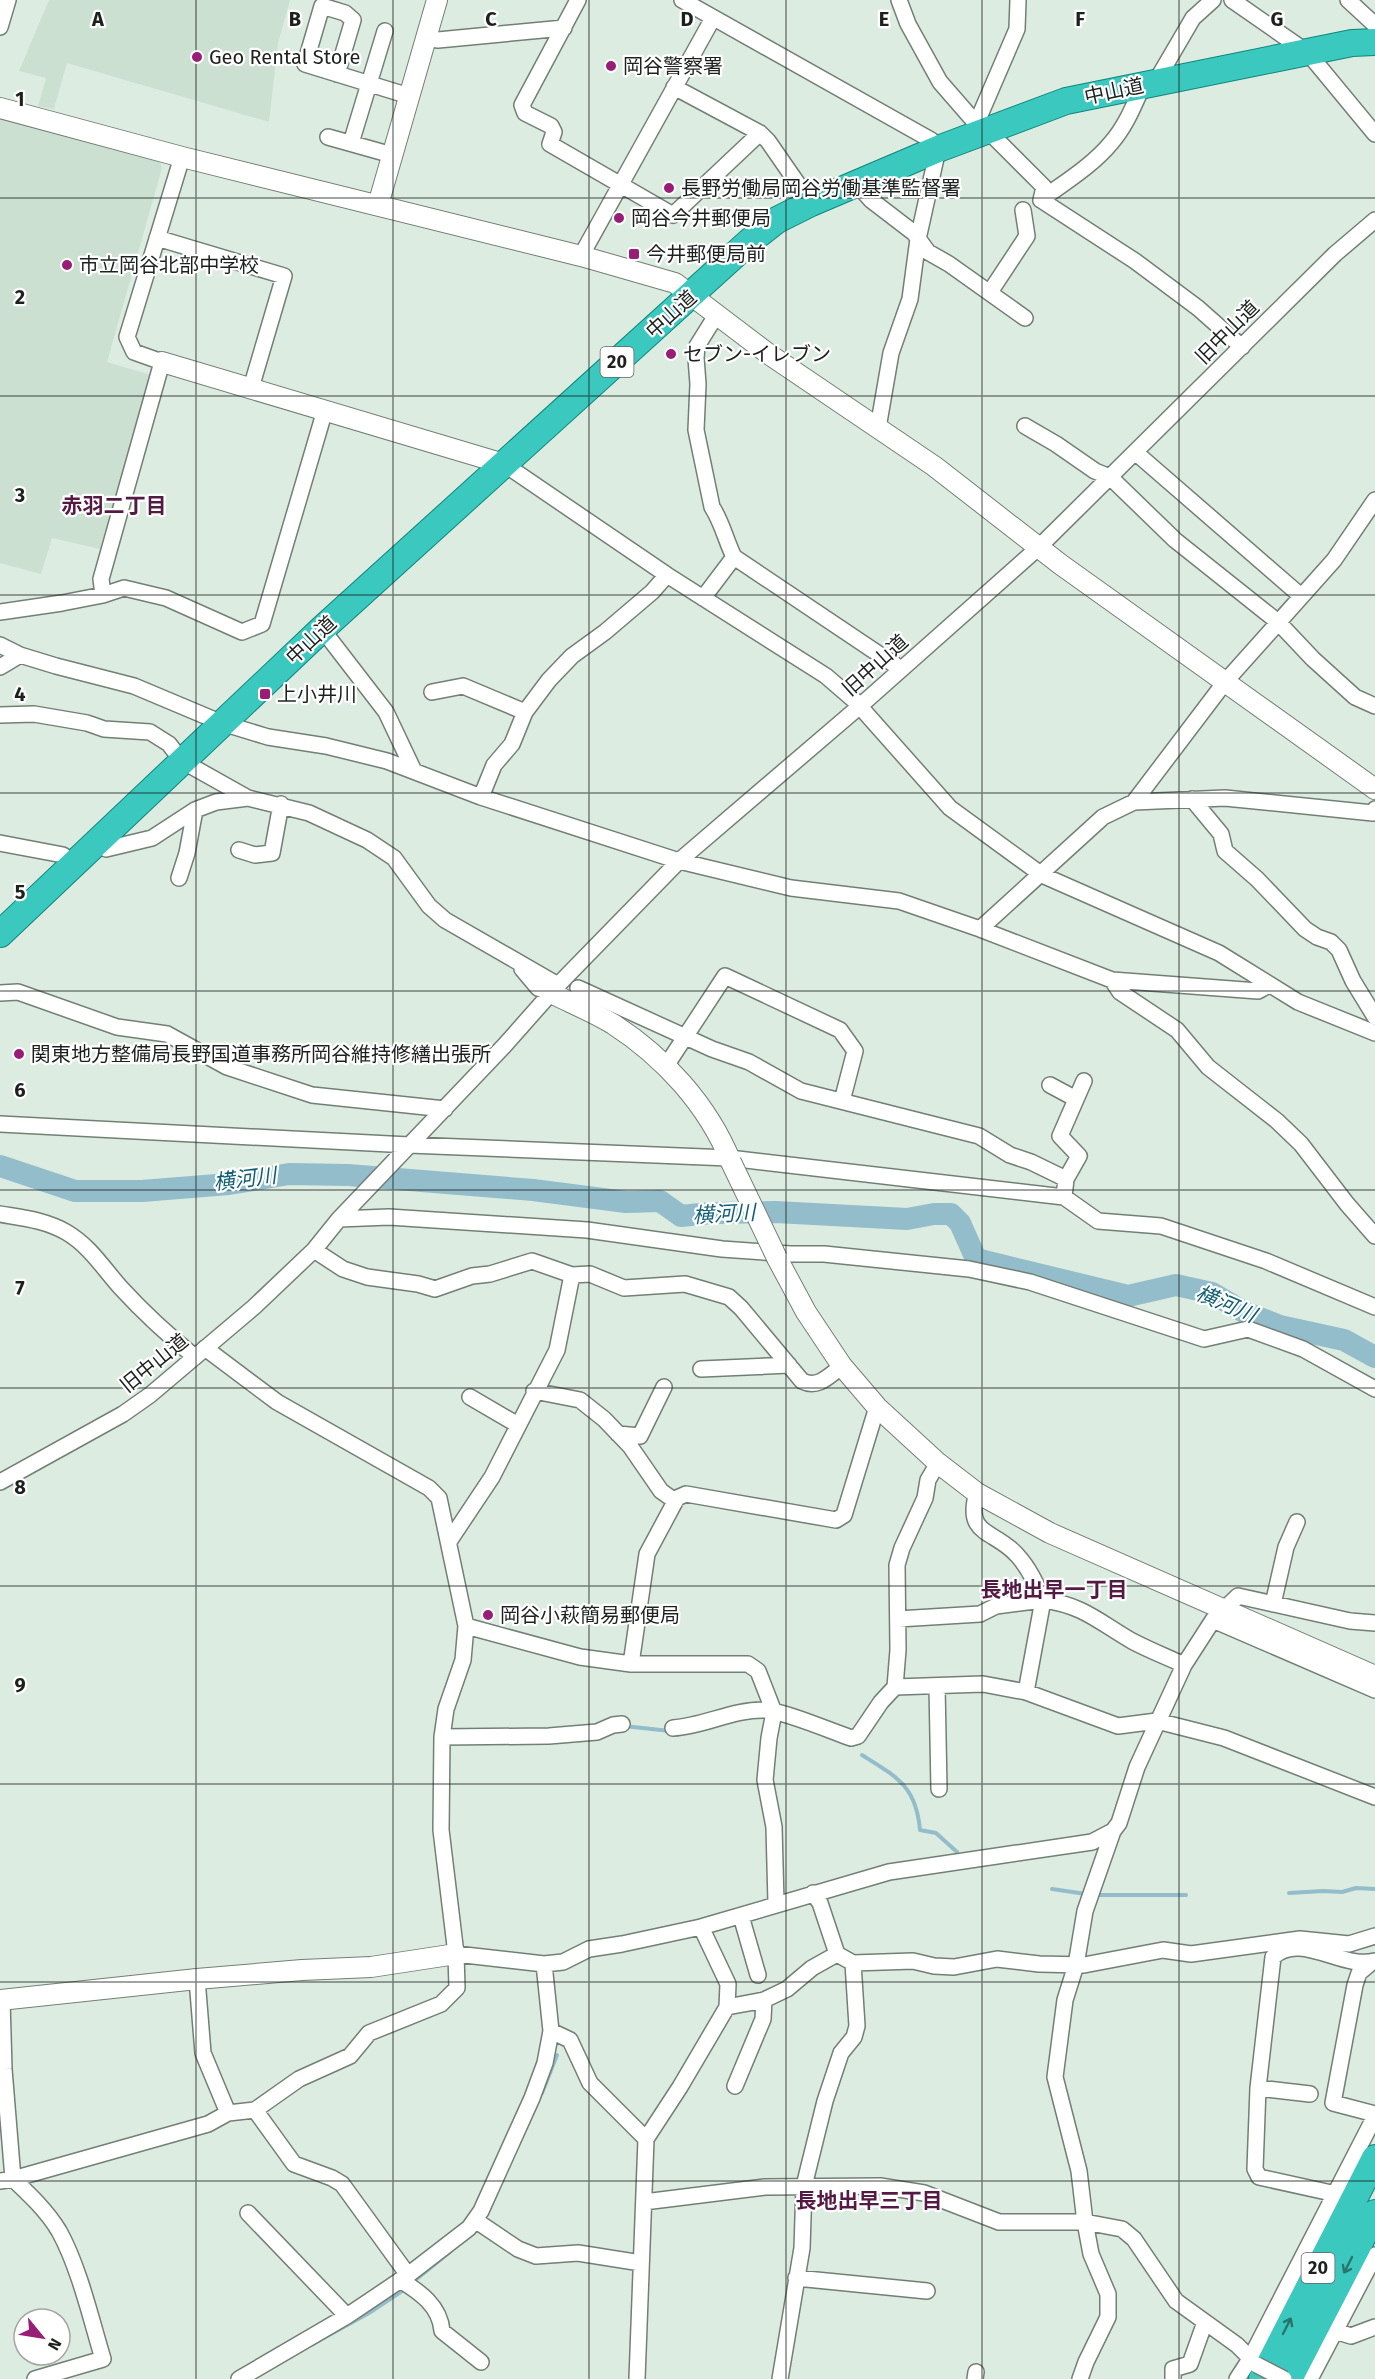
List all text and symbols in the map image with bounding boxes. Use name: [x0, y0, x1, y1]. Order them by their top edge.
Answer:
text: A: [91, 7, 105, 31]
text: B: [289, 7, 301, 31]
text: C: [485, 7, 497, 31]
text: D: [680, 7, 694, 31]
text: E: [879, 7, 889, 31]
text: F: [1075, 7, 1085, 31]
text: G: [1271, 7, 1283, 31]
place label: Geo Rental Store: [209, 45, 360, 69]
marker: Geo Rental Store: [190, 50, 204, 64]
place label: 岡谷警察署: [623, 54, 723, 78]
marker: 岡谷警察署: [604, 59, 618, 73]
street label: 中山道: [1082, 73, 1146, 109]
text: 1: [15, 87, 25, 111]
place label: 長野労働局岡谷労働基準監督署: [681, 176, 961, 200]
marker: 長野労働局岡谷労働基準監督署: [662, 181, 676, 195]
place label: 岡谷今井郵便局: [631, 206, 771, 230]
marker: 岡谷今井郵便局: [612, 211, 626, 225]
place label: 今井郵便局前: [646, 242, 766, 266]
marker: 今井郵便局前: [627, 247, 641, 261]
place label: 市立岡谷北部中学校: [79, 253, 259, 277]
marker: 市立岡谷北部中学校: [60, 258, 74, 272]
text: 2: [15, 285, 25, 309]
street label: 中山道: [641, 285, 701, 343]
street label: 旧中山道: [1190, 295, 1264, 369]
place label: セブン-イレブン: [683, 342, 831, 366]
road number: 20: [600, 347, 634, 377]
marker: セブン-イレブン: [664, 347, 678, 361]
text: 3: [14, 483, 25, 507]
district label: 赤羽二丁目: [62, 493, 167, 519]
street label: 中山道: [281, 611, 341, 669]
street label: 旧中山道: [837, 629, 913, 701]
text: 4: [14, 682, 26, 706]
place label: 上小井川: [277, 682, 357, 706]
marker: 上小井川: [258, 687, 272, 701]
text: 5: [15, 880, 26, 904]
place label: 関東地方整備局長野国道事務所岡谷維持修繕出張所: [31, 1042, 491, 1066]
marker: 関東地方整備局長野国道事務所岡谷維持修繕出張所: [12, 1047, 26, 1061]
text: 6: [14, 1078, 26, 1102]
water label: 横河川: [212, 1162, 280, 1196]
water label: 横河川: [692, 1199, 758, 1229]
text: 7: [15, 1276, 25, 1300]
water label: 横河川: [1192, 1280, 1262, 1329]
street label: 旧中山道: [115, 1329, 193, 1397]
text: 8: [14, 1475, 26, 1499]
district label: 長地出早一丁目: [981, 1577, 1128, 1603]
place label: 岡谷小萩簡易郵便局: [500, 1603, 680, 1627]
marker: 岡谷小萩簡易郵便局: [481, 1608, 495, 1622]
text: 9: [14, 1673, 26, 1697]
district label: 長地出早三丁目: [796, 2188, 943, 2214]
road number: 20: [1302, 2253, 1334, 2283]
one-way arrow: [1342, 2256, 1354, 2273]
north arrow: [12, 2307, 72, 2367]
one-way arrow: [1282, 2318, 1294, 2336]
text: N: [44, 2335, 65, 2354]

